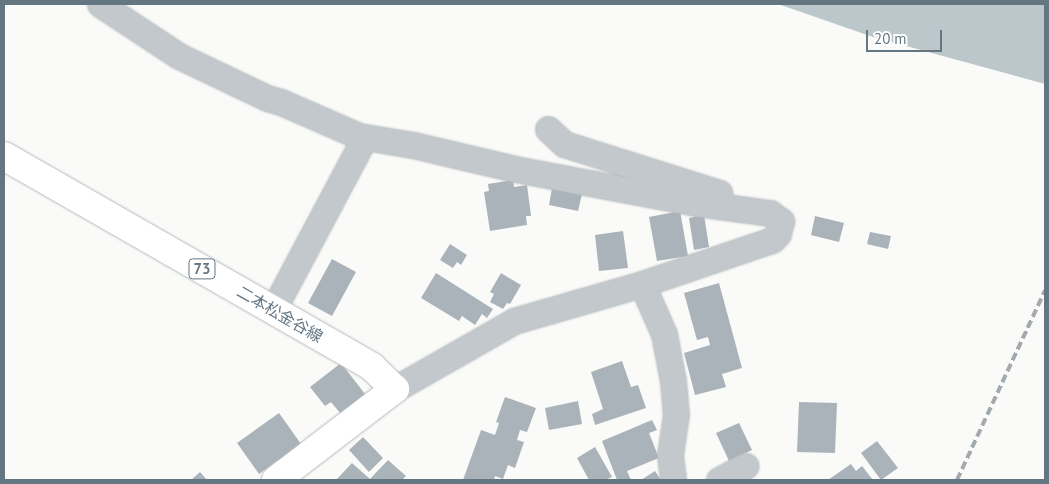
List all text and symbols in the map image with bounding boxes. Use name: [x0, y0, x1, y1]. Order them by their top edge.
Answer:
scale bar: [869, 20, 945, 52]
text: 20 m: [874, 29, 907, 48]
road number: 73: [188, 256, 216, 282]
street label: 二本松金谷線: [234, 282, 326, 346]

